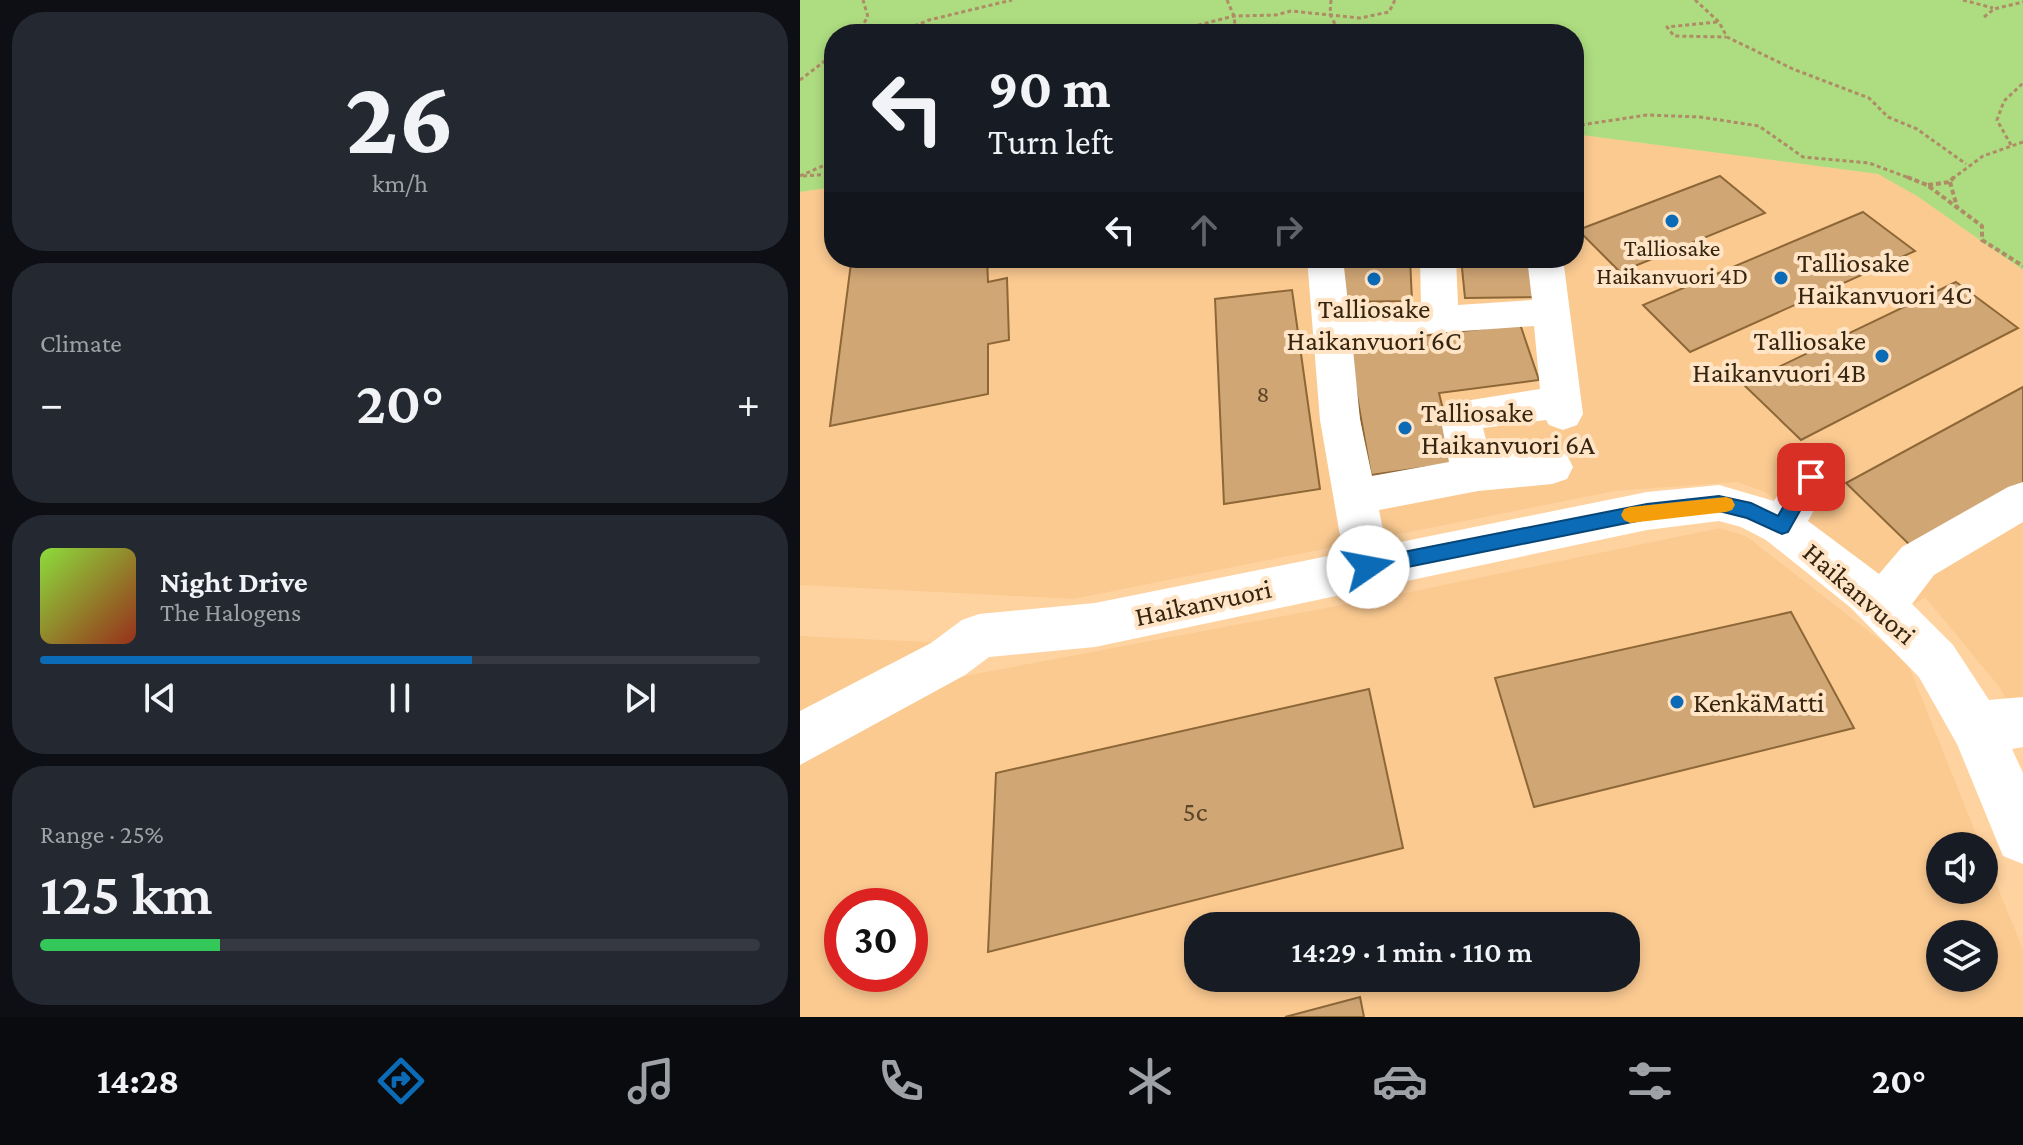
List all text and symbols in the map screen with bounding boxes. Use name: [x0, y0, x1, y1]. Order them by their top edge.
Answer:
icon: left: [856, 56, 960, 160]
text: 90 m: [988, 57, 1111, 119]
text: 26: [345, 59, 455, 174]
text: Turn left: [988, 122, 1113, 162]
text: km/h: [372, 169, 428, 198]
icon: left: [1098, 208, 1142, 252]
icon: ahead: [1182, 208, 1226, 252]
icon: right: [1266, 208, 1310, 252]
marker: Talliosake Haikanvuori 4D: [1663, 212, 1681, 230]
place label: Talliosake Haikanvuori 4D: [1596, 234, 1748, 289]
place label: Talliosake Haikanvuori 4C: [1797, 247, 1972, 310]
marker: Talliosake Haikanvuori 4C: [1772, 269, 1790, 287]
marker: Talliosake Haikanvuori 6C: [1365, 270, 1383, 288]
place label: Talliosake Haikanvuori 6C: [1287, 293, 1461, 356]
place label: Talliosake Haikanvuori 4B: [1692, 325, 1866, 388]
text: Climate: [40, 329, 122, 358]
marker: Talliosake Haikanvuori 4B: [1873, 347, 1891, 365]
text: 20°: [356, 369, 444, 436]
text: −: [40, 379, 63, 427]
text: +: [737, 379, 760, 427]
house number: 8: [1257, 380, 1269, 407]
place label: Talliosake Haikanvuori 6A: [1421, 397, 1595, 460]
marker: Talliosake Haikanvuori 6A: [1396, 419, 1414, 437]
pin: [1777, 443, 1845, 511]
icon: arrive: [1789, 455, 1833, 499]
position arrow: [1326, 525, 1410, 609]
street label: Haikanvuori: [1797, 536, 1922, 651]
text: Night Drive: [160, 565, 308, 598]
street label: Haikanvuori: [1132, 573, 1274, 632]
text: The Halogens: [160, 598, 301, 627]
icon: previous: [138, 676, 182, 720]
icon: pause: [378, 676, 422, 720]
icon: next: [618, 676, 662, 720]
place label: KenkäMatti: [1693, 687, 1824, 718]
marker: KenkäMatti: [1668, 693, 1686, 711]
house number: 5c: [1183, 796, 1208, 827]
text: Range · 25%: [40, 820, 164, 849]
map controls: [1926, 832, 1998, 992]
button: sound: [1926, 832, 1998, 904]
text: 125 km: [40, 860, 213, 927]
speed limit sign: 30: [824, 888, 928, 992]
button: layers: [1926, 920, 1998, 992]
text: 14:29 · 1 min · 110 m: [1292, 935, 1532, 968]
icon: directions: [373, 1053, 429, 1109]
icon: music: [623, 1053, 679, 1109]
icon: phone: [873, 1053, 929, 1109]
icon: climate: [1122, 1053, 1178, 1109]
icon: car: [1372, 1053, 1428, 1109]
icon: filters: [1622, 1053, 1678, 1109]
text: 14:28: [97, 1061, 179, 1101]
text: 20°: [1872, 1061, 1926, 1101]

